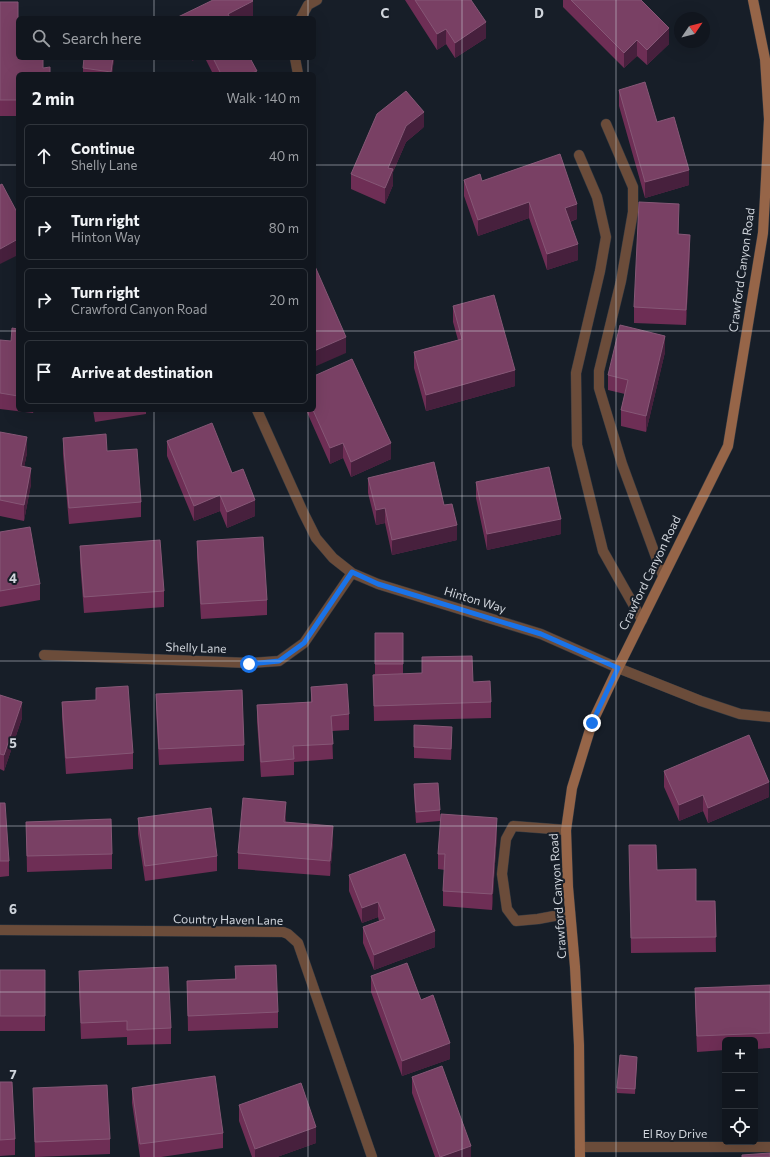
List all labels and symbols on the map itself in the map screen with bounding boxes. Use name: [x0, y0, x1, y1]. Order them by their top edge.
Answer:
text: C: [381, 5, 390, 21]
text: D: [534, 5, 544, 21]
north arrow: [674, 12, 710, 48]
street label: Crawford Canyon Road: [725, 207, 757, 333]
street label: Crawford Canyon Road: [615, 513, 683, 632]
text: 4: [9, 570, 17, 586]
street label: Hinton Way: [443, 583, 508, 615]
street label: Shelly Lane: [165, 639, 227, 655]
route start: [240, 655, 258, 673]
route end: [583, 714, 601, 732]
text: 5: [9, 735, 17, 751]
street label: Crawford Canyon Road: [546, 833, 568, 959]
text: 6: [9, 901, 17, 917]
street label: Country Haven Lane: [173, 911, 283, 927]
text: 7: [9, 1066, 17, 1082]
street label: El Roy Drive: [643, 1126, 707, 1140]

